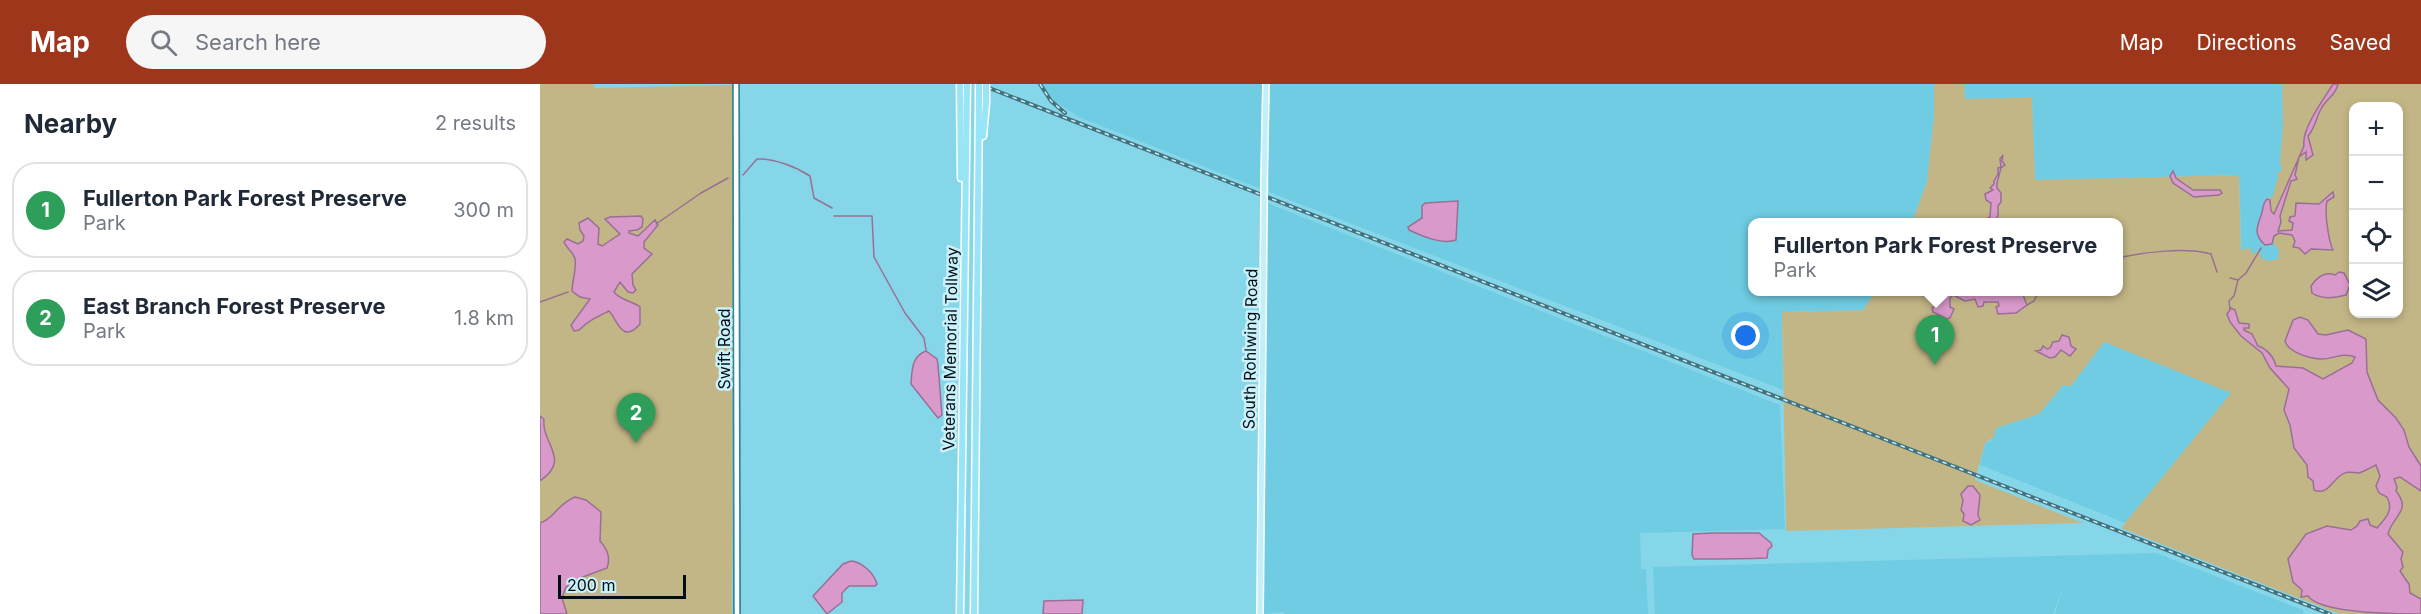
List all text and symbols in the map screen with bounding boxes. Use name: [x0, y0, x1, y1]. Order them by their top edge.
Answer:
search box: [126, 15, 546, 69]
text: Map: [30, 25, 90, 59]
icon: search: [147, 26, 180, 59]
text: Search here: [195, 29, 321, 55]
text: Map: [2120, 30, 2163, 55]
text: Directions: [2196, 30, 2297, 55]
text: Saved: [2330, 30, 2391, 55]
map controls: [2349, 102, 2403, 318]
button: +: [2349, 102, 2403, 156]
text: Nearby: [24, 108, 117, 139]
text: 2 results: [435, 111, 516, 135]
button: −: [2349, 156, 2403, 210]
text: Fullerton Park Forest Preserve: [83, 185, 407, 211]
text: 1: [41, 198, 50, 222]
text: 300 m: [453, 198, 514, 222]
button: locate: [2349, 210, 2403, 264]
text: Park: [83, 211, 126, 235]
popup: [1748, 218, 2123, 296]
text: Fullerton Park Forest Preserve: [1774, 232, 2097, 258]
street label: Veterans Memorial Tollway: [938, 247, 962, 451]
text: Park: [1774, 258, 1816, 282]
button: layers: [2349, 264, 2403, 318]
street label: South Rohlwing Road: [1239, 268, 1261, 430]
text: East Branch Forest Preserve: [83, 293, 386, 319]
text: 2: [39, 306, 52, 330]
text: 1.8 km: [454, 306, 514, 330]
street label: Swift Road: [714, 309, 734, 389]
pin: 1: [1916, 316, 1954, 365]
text: Park: [83, 319, 126, 343]
your location: [1731, 321, 1760, 350]
pin: 2: [616, 394, 656, 443]
scale bar: [558, 572, 686, 600]
text: 200 m: [567, 575, 615, 595]

